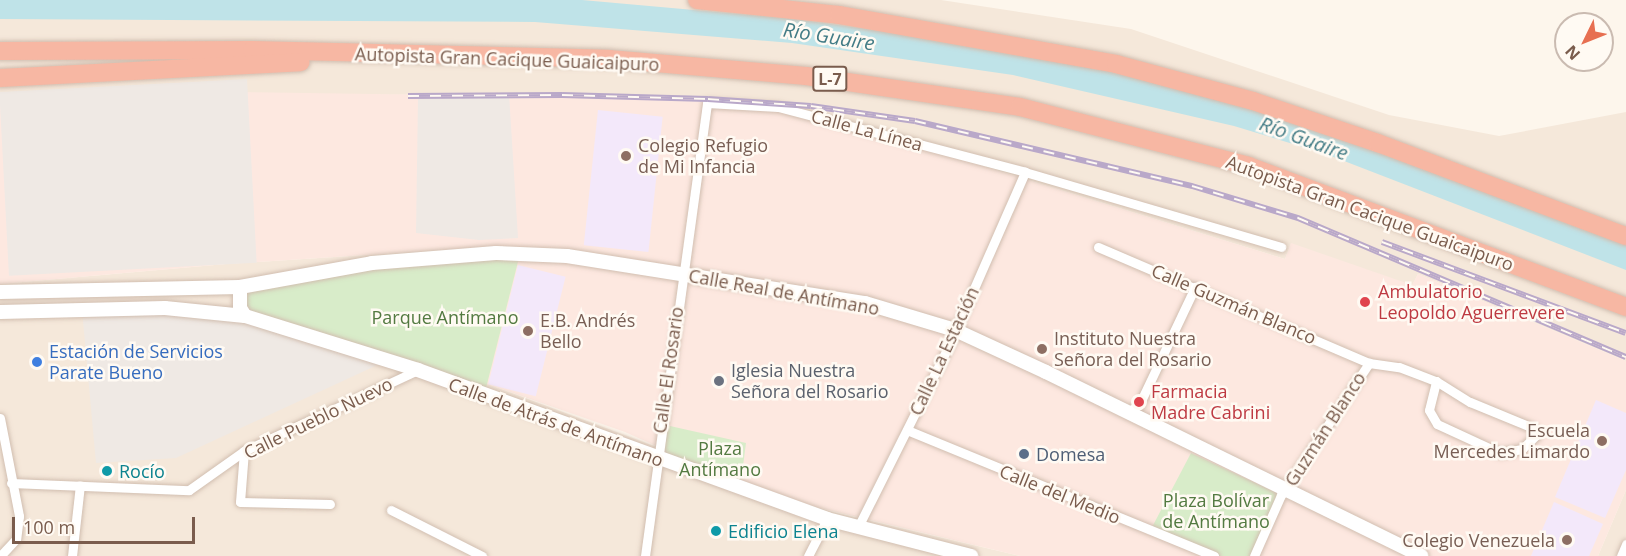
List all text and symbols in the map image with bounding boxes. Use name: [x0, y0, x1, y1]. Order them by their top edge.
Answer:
north arrow: [1554, 12, 1614, 72]
water label: Río Guaire: [782, 17, 876, 55]
text: N: [1560, 41, 1585, 65]
street label: Autopista Gran Cacique Guaicaipuro: [354, 43, 660, 75]
road number: L-7: [812, 66, 848, 92]
street label: Calle La Línea: [809, 105, 925, 155]
water label: Río Guaire: [1257, 111, 1351, 165]
place label: Colegio Refugio de Mi Infancia: [638, 135, 768, 178]
marker: Colegio Refugio de Mi Infancia: [619, 149, 633, 163]
street label: Autopista Gran Cacique Guaicaipuro: [1223, 151, 1517, 275]
street label: Calle Guzmán Blanco: [1148, 260, 1320, 348]
street label: Calle Real de Antímano: [687, 265, 881, 319]
place label: Ambulatorio Leopoldo Aguerrevere: [1378, 281, 1565, 324]
street label: Calle La Estación: [905, 283, 983, 419]
marker: Ambulatorio Leopoldo Aguerrevere: [1356, 293, 1374, 311]
street label: Calle El Rosario: [648, 305, 688, 435]
park label: Parque Antímano: [372, 306, 518, 328]
place label: E.B. Andrés Bello: [540, 310, 635, 352]
marker: E.B. Andrés Bello: [521, 324, 535, 338]
place label: Instituto Nuestra Señora del Rosario: [1054, 328, 1211, 370]
place label: Estación de Servicios Parate Bueno: [49, 341, 223, 384]
marker: Instituto Nuestra Señora del Rosario: [1035, 342, 1049, 356]
marker: Estación de Servicios Parate Bueno: [30, 355, 44, 369]
place label: Iglesia Nuestra Señora del Rosario: [731, 360, 888, 403]
street label: Guzmán Blanco: [1280, 368, 1370, 490]
street label: Calle Pueblo Nuevo: [240, 373, 396, 463]
street label: Calle de Atrás de Antímano: [446, 373, 666, 471]
marker: Iglesia Nuestra Señora del Rosario: [712, 374, 726, 388]
place label: Farmacia Madre Cabrini: [1151, 381, 1270, 424]
marker: Farmacia Madre Cabrini: [1132, 395, 1146, 409]
place label: Escuela Mercedes Limardo: [1433, 420, 1590, 462]
marker: Escuela Mercedes Limardo: [1595, 434, 1609, 448]
park label: Plaza Antímano: [679, 438, 761, 480]
place label: Domesa: [1036, 443, 1105, 465]
marker: Domesa: [1017, 447, 1031, 461]
place label: Rocío: [119, 460, 165, 482]
street label: Calle del Medio: [997, 460, 1123, 528]
marker: Rocío: [100, 464, 114, 478]
park label: Plaza Bolívar de Antímano: [1162, 490, 1270, 532]
scale bar: [15, 505, 198, 543]
text: 100 m: [23, 515, 75, 539]
place label: Edificio Elena: [728, 520, 839, 542]
marker: Edificio Elena: [709, 524, 723, 538]
place label: Colegio Venezuela: [1402, 529, 1555, 551]
marker: Colegio Venezuela: [1560, 533, 1574, 547]

